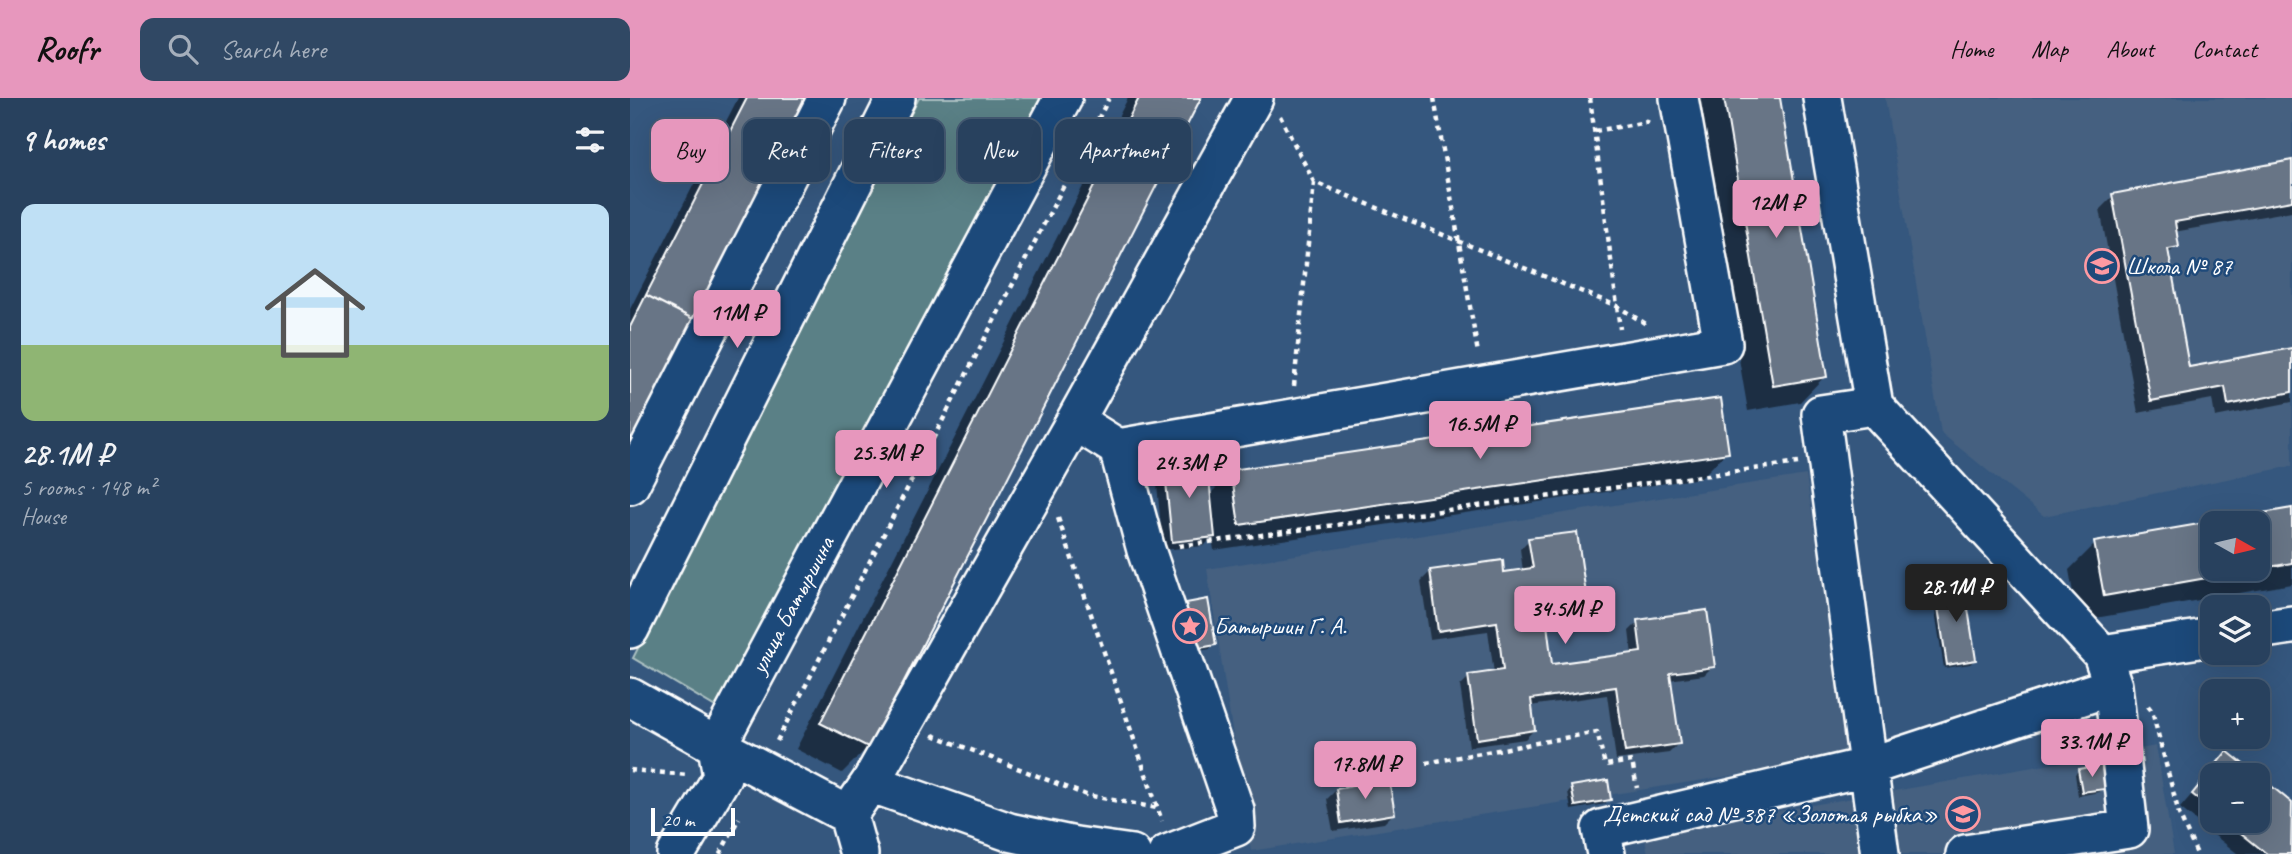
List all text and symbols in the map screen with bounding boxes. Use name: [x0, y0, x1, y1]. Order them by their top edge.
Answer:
search box: [140, 18, 630, 81]
text: Roofr: [35, 28, 98, 70]
icon: search: [164, 30, 202, 68]
text: Search here: [220, 33, 326, 66]
text: Home: [1950, 34, 1993, 64]
text: Map: [2031, 34, 2068, 64]
text: About: [2106, 34, 2154, 64]
text: Contact: [2192, 34, 2257, 64]
chip: Buy: [651, 119, 729, 182]
chip: Rent: [743, 119, 830, 182]
chip: Filters: [844, 119, 944, 182]
chip: New: [958, 119, 1041, 182]
chip: Apartment: [1055, 119, 1191, 182]
text: 9 homes: [21, 121, 105, 159]
icon: filters: [571, 121, 609, 159]
pin: 12M ₽: [1727, 180, 1825, 240]
text: 12M ₽: [1749, 188, 1803, 217]
school or university icon: Школа № 87: [2083, 247, 2121, 285]
icon: home: [252, 250, 378, 376]
place label: Школа № 87: [2126, 251, 2233, 281]
pin: 11M ₽: [688, 290, 786, 350]
text: 11M ₽: [710, 298, 764, 327]
pin: 16.5M ₽: [1415, 402, 1545, 461]
text: 16.5M ₽: [1445, 409, 1515, 438]
pin: 25.3M ₽: [821, 430, 951, 490]
text: 28.1M ₽: [21, 435, 112, 473]
text: 25.3M ₽: [851, 438, 921, 467]
pin: 24.3M ₽: [1124, 440, 1254, 500]
text: 24.3M ₽: [1154, 448, 1224, 477]
text: 5 rooms · 148 m²: [21, 473, 156, 502]
text: House: [21, 502, 66, 531]
north arrow: [2200, 511, 2270, 581]
map controls: [2200, 511, 2270, 833]
street label: улица Батыршина: [742, 530, 841, 681]
pin: 28.1M ₽: [1891, 564, 2021, 624]
text: 28.1M ₽: [1921, 572, 1991, 601]
pin: 34.5M ₽: [1500, 587, 1630, 646]
text: 34.5M ₽: [1530, 594, 1600, 623]
button: layers: [2200, 595, 2270, 665]
place icon: Батыршин Г. А.: [1171, 607, 1209, 645]
place label: Батыршин Г. А.: [1214, 611, 1347, 641]
button: +: [2200, 679, 2270, 749]
pin: 33.1M ₽: [2027, 720, 2157, 779]
text: 33.1M ₽: [2057, 727, 2127, 756]
pin: 17.8M ₽: [1300, 742, 1430, 801]
text: 17.8M ₽: [1330, 749, 1400, 778]
button: −: [2200, 763, 2270, 833]
school or university icon: Детский сад № 387 «Золотая рыбка»: [1944, 795, 1982, 833]
place label: Детский сад № 387 «Золотая рыбка»: [1603, 799, 1938, 829]
scale bar: [651, 805, 735, 837]
text: 20 m: [662, 808, 694, 832]

